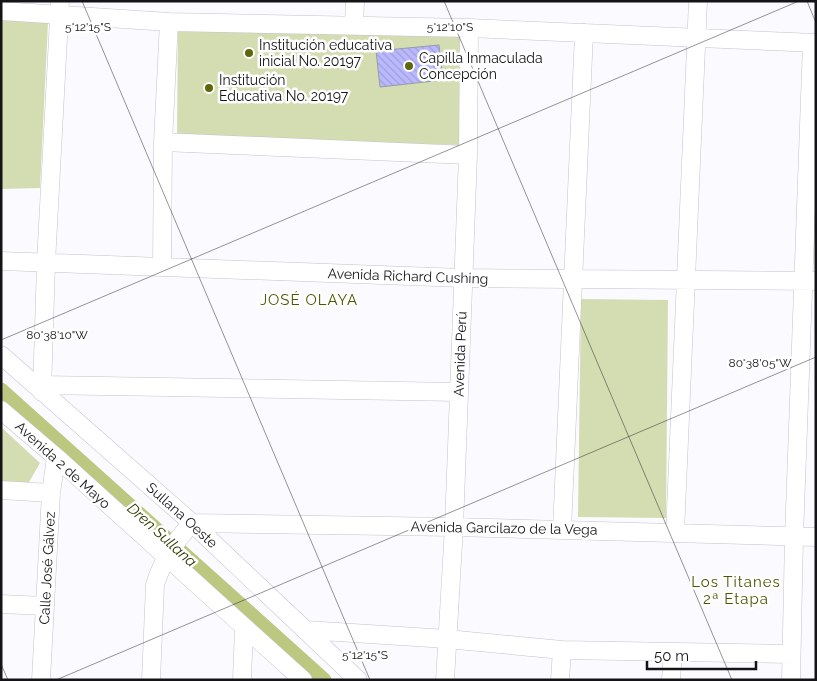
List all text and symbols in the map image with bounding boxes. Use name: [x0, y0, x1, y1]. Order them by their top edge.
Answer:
text: 5°12'15"S: [65, 20, 111, 34]
text: 5°12'10"S: [427, 20, 473, 34]
place label: Institución educativa inicial No. 20197: [259, 37, 392, 69]
marker: Institución educativa inicial No. 20197: [243, 47, 255, 59]
place label: Capilla Inmaculada Concepción: [419, 50, 543, 82]
marker: Capilla Inmaculada Concepción: [403, 60, 415, 72]
place label: Institución Educativa No. 20197: [219, 72, 349, 104]
marker: Institución Educativa No. 20197: [203, 82, 215, 94]
street label: Avenida Richard Cushing: [327, 265, 489, 287]
district label: JOSÉ OLAYA: [260, 291, 358, 309]
street label: Avenida Perú: [451, 311, 469, 397]
text: 80°38'10"W: [26, 328, 88, 342]
text: 80°38'05"W: [729, 356, 792, 370]
street label: Avenida 2 de Mayo: [12, 418, 114, 512]
street label: Sullana Oeste: [143, 479, 221, 551]
water label: Dren Sullana: [124, 499, 200, 571]
street label: Calle José Gálvez: [36, 511, 58, 625]
street label: Avenida Garcilazo de la Vega: [410, 518, 598, 538]
district label: Los Titanes 2ª Etapa: [691, 573, 781, 608]
scale bar: [647, 638, 756, 670]
text: 50 m: [654, 647, 689, 665]
text: 5°12'15"S: [342, 648, 388, 662]

